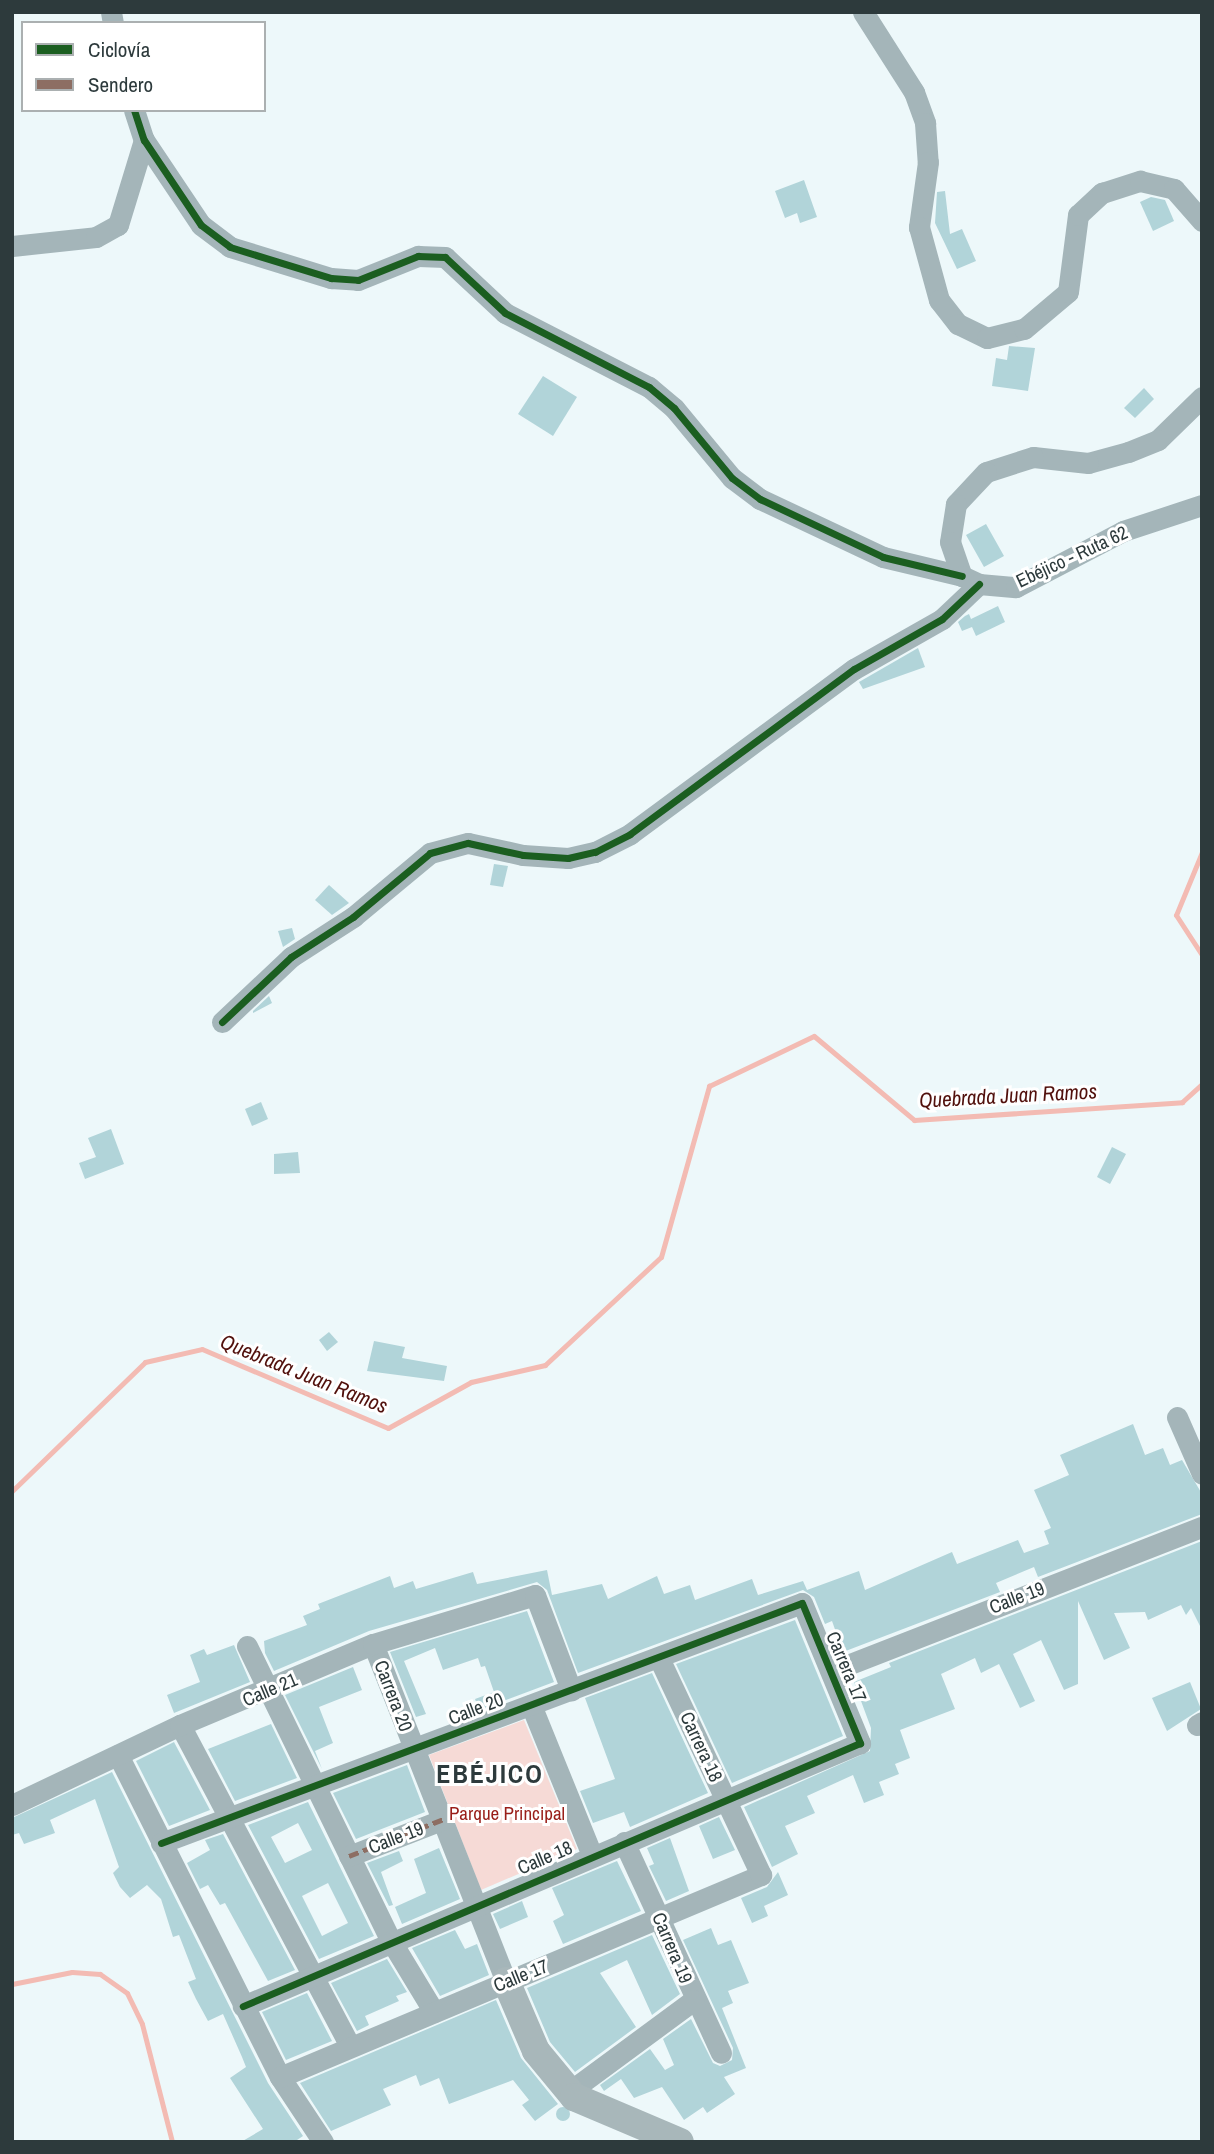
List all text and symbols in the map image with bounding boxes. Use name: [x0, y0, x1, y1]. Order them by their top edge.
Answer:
legend: [21, 21, 266, 112]
text: Ciclovía: [88, 35, 150, 64]
text: Sendero: [88, 70, 153, 99]
street label: Ebéjico - Ruta 62: [1013, 521, 1131, 593]
water label: Quebrada Juan Ramos: [918, 1079, 1098, 1113]
water label: Quebrada Juan Ramos: [217, 1329, 391, 1419]
street label: Calle 19: [986, 1577, 1048, 1619]
street label: Carrera 17: [821, 1628, 871, 1706]
street label: Carrera 20: [369, 1657, 417, 1735]
street label: Calle 21: [239, 1668, 301, 1712]
street label: Calle 20: [445, 1688, 507, 1730]
street label: Carrera 18: [675, 1708, 727, 1786]
district label: EBÉJICO: [437, 1758, 543, 1790]
park label: Parque Principal: [449, 1803, 565, 1825]
street label: Calle 19: [365, 1817, 427, 1859]
street label: Calle 18: [514, 1836, 576, 1880]
street label: Carrera 19: [647, 1909, 697, 1987]
street label: Calle 17: [490, 1955, 552, 1997]

